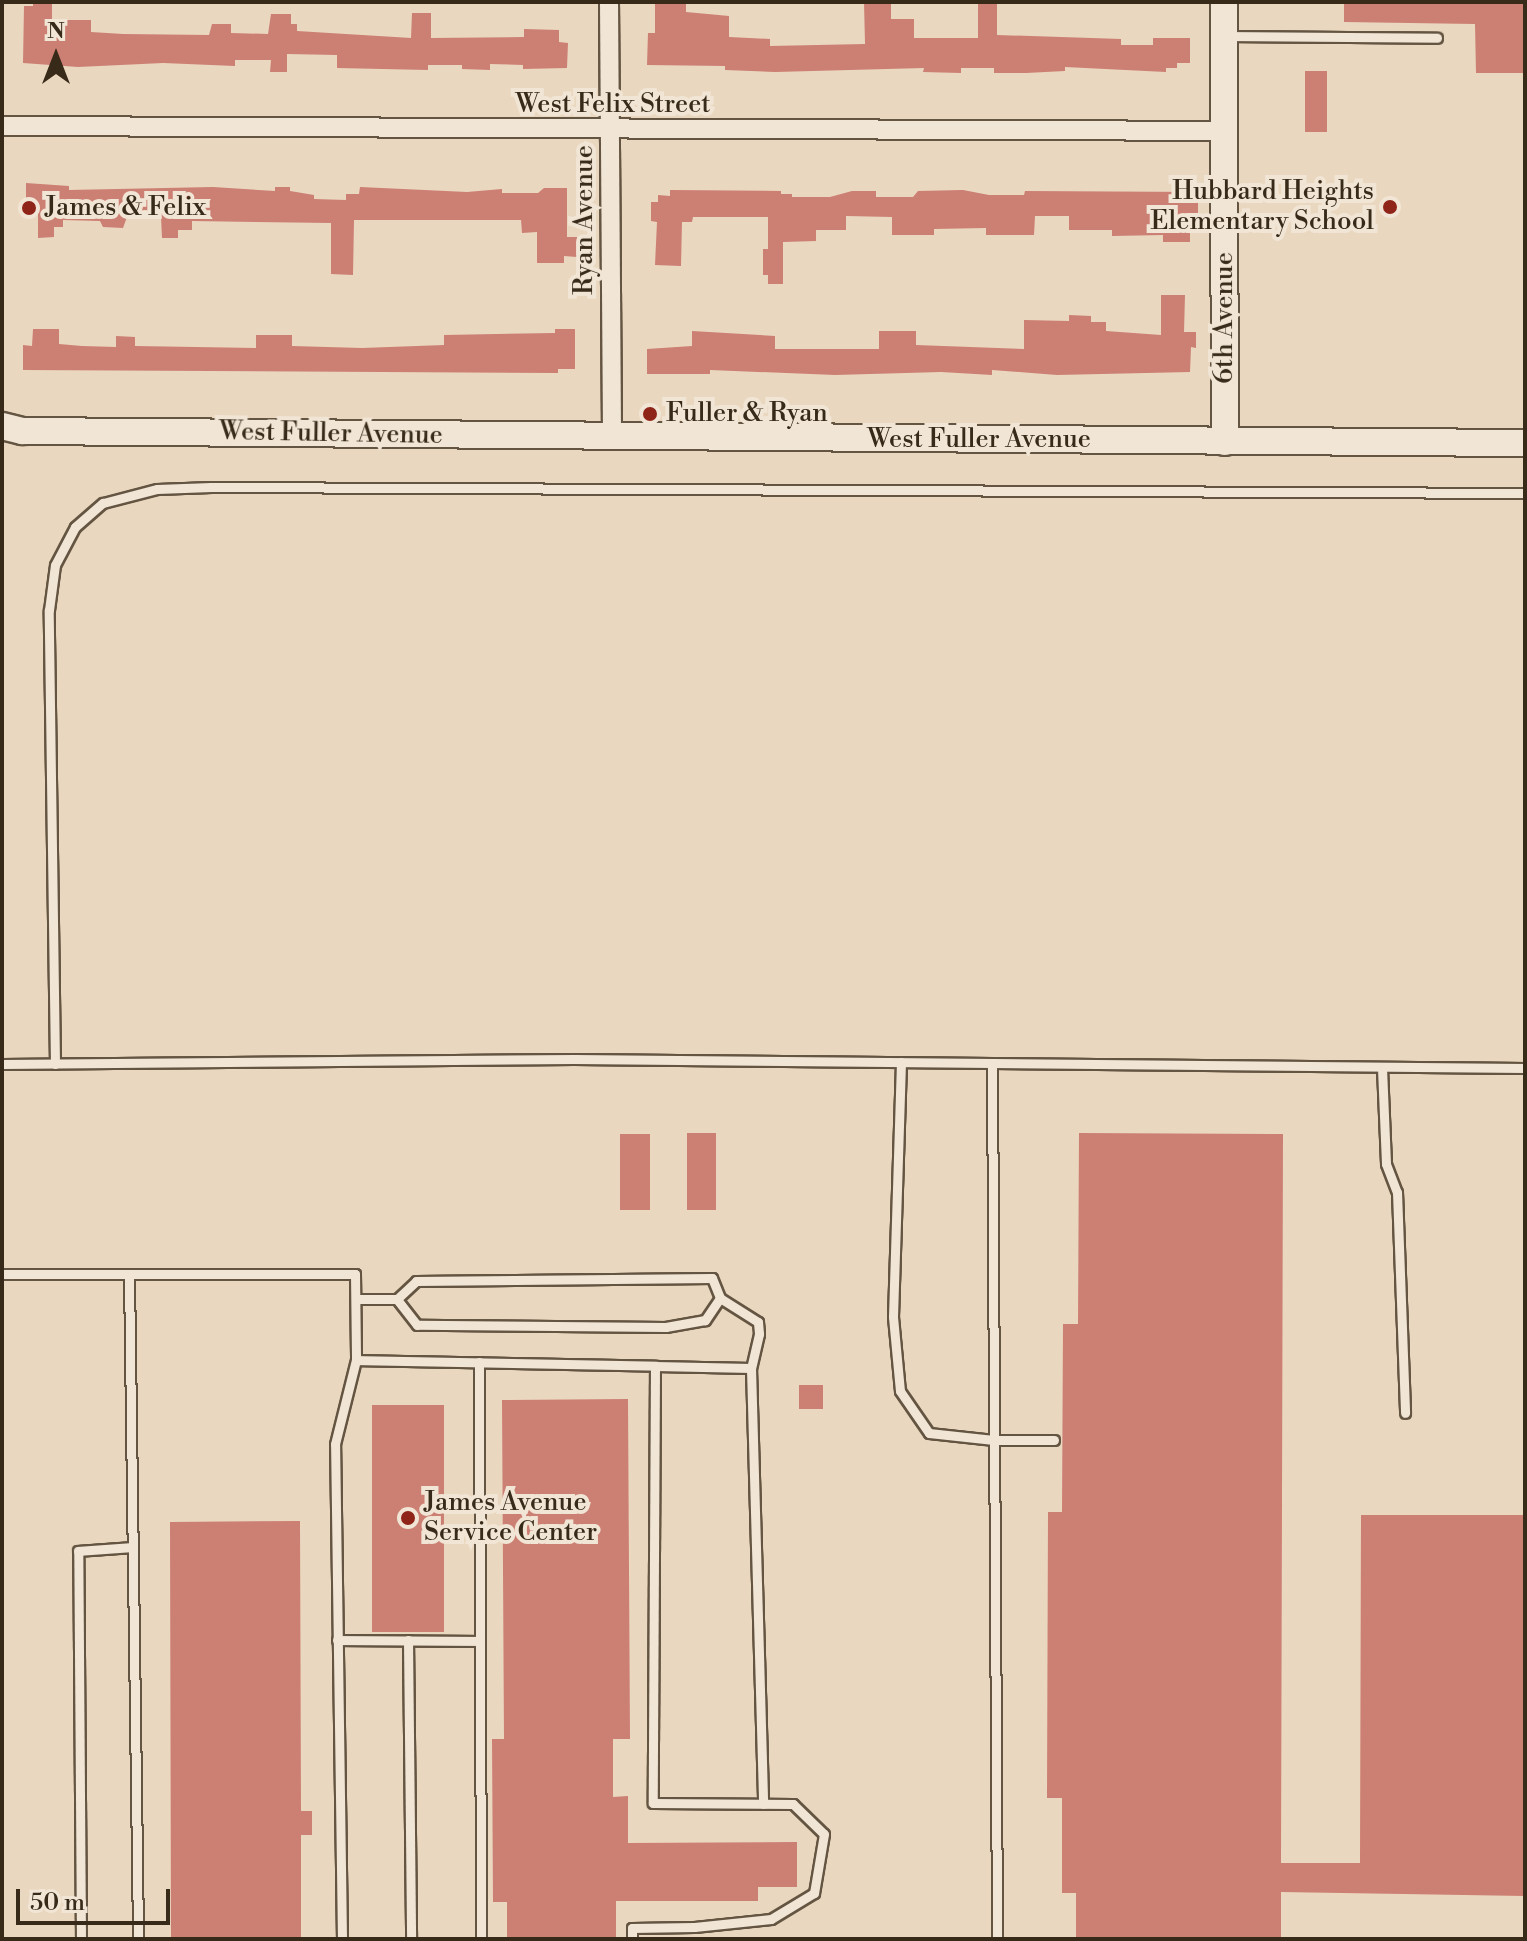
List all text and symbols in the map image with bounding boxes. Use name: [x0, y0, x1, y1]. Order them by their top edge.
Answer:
north arrow: [16, 16, 96, 96]
text: N: [47, 18, 65, 45]
street label: West Felix Street: [515, 89, 711, 121]
street label: Ryan Avenue: [569, 145, 601, 295]
place label: Hubbard Heights Elementary School: [1151, 176, 1374, 238]
place label: James & Felix: [45, 192, 206, 224]
marker: Hubbard Heights Elementary School: [1381, 198, 1399, 216]
marker: James & Felix: [20, 199, 38, 217]
street label: 6th Avenue: [1209, 252, 1241, 384]
place label: Fuller & Ryan: [666, 398, 828, 430]
marker: Fuller & Ryan: [641, 405, 659, 423]
street label: West Fuller Avenue: [219, 416, 443, 452]
street label: West Fuller Avenue: [867, 424, 1091, 456]
place label: James Avenue Service Center: [424, 1487, 597, 1548]
marker: James Avenue Service Center: [399, 1509, 417, 1527]
scale bar: [20, 1873, 174, 1923]
text: 50 m: [30, 1888, 85, 1918]

